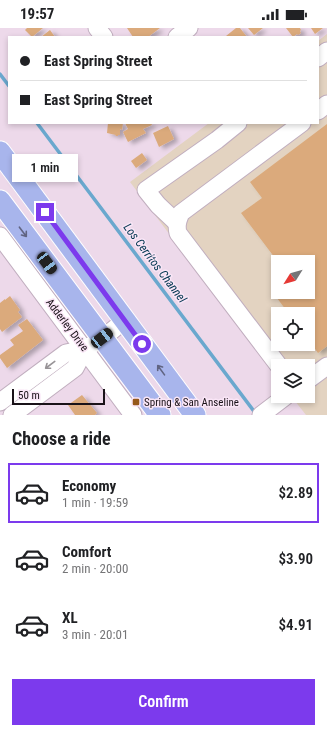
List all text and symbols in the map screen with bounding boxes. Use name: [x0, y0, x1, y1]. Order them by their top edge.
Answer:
text: 19:57: [20, 5, 54, 23]
text: East Spring Street: [44, 52, 152, 70]
text: East Spring Street: [44, 91, 152, 109]
callout: 1 min: [12, 154, 78, 182]
text: 1 min: [31, 160, 59, 175]
route end: [36, 203, 54, 221]
water label: Los Cerritos Channel: [121, 221, 190, 306]
one-way arrow: [19, 227, 28, 238]
car: [35, 250, 59, 276]
north arrow: [271, 255, 315, 299]
map controls: [271, 255, 315, 403]
street label: Adderley Drive: [43, 296, 91, 354]
button: locate: [271, 307, 315, 351]
car: [89, 326, 115, 350]
route start: [133, 335, 151, 353]
button: layers: [271, 359, 315, 403]
one-way arrow: [44, 361, 55, 369]
one-way arrow: [157, 365, 165, 376]
scale bar: [12, 387, 105, 406]
text: 50 m: [18, 389, 40, 402]
place label: Spring & San Anseline: [144, 396, 239, 409]
marker: Spring & San Anseline: [131, 397, 141, 407]
text: Choose a ride: [12, 428, 111, 449]
icon: car: [14, 475, 50, 511]
text: Economy: [62, 477, 116, 495]
text: $2.89: [279, 484, 313, 502]
text: 1 min · 19:59: [62, 495, 128, 510]
icon: car: [14, 541, 50, 577]
text: Comfort: [62, 543, 111, 561]
text: $3.90: [279, 550, 313, 568]
text: 2 min · 20:00: [62, 561, 128, 576]
icon: car: [14, 607, 50, 643]
text: XL: [62, 609, 78, 627]
text: $4.91: [279, 616, 313, 634]
text: 3 min · 20:01: [62, 627, 128, 642]
button: Confirm: [12, 679, 315, 725]

